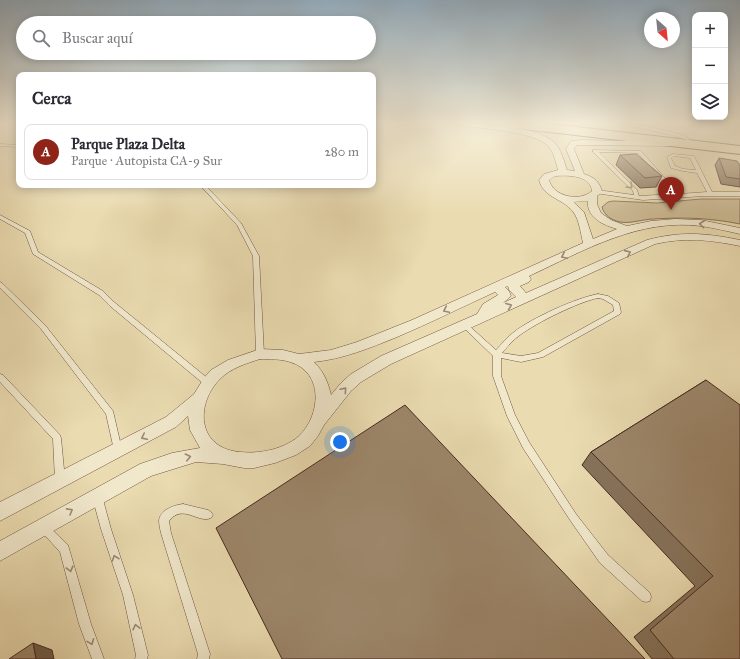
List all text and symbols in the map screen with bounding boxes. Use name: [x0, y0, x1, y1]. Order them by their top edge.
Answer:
north arrow: [644, 12, 680, 48]
map controls: [692, 12, 728, 120]
button: +: [692, 12, 728, 48]
search box: [16, 16, 376, 60]
icon: search: [30, 27, 52, 49]
text: Buscar aquí: [62, 29, 133, 47]
button: −: [692, 48, 728, 84]
button: layers: [692, 84, 728, 120]
text: Cerca: [32, 88, 71, 109]
text: Parque Plaza Delta: [71, 135, 185, 153]
text: A: [42, 144, 50, 160]
text: 280 m: [324, 144, 359, 160]
text: Parque · Autopista CA-9 Sur: [71, 153, 222, 169]
pin: A: [658, 177, 684, 210]
one-way arrow: [625, 181, 632, 189]
one-way arrow: [699, 219, 705, 228]
one-way arrow: [623, 250, 631, 258]
one-way arrow: [560, 251, 568, 259]
one-way arrow: [505, 302, 512, 310]
one-way arrow: [442, 305, 450, 313]
one-way arrow: [340, 387, 347, 394]
one-way arrow: [140, 432, 148, 440]
your location: [330, 432, 350, 452]
one-way arrow: [185, 454, 191, 462]
one-way arrow: [66, 508, 73, 516]
one-way arrow: [112, 555, 120, 562]
one-way arrow: [65, 565, 74, 572]
one-way arrow: [132, 624, 140, 630]
one-way arrow: [87, 638, 95, 645]

